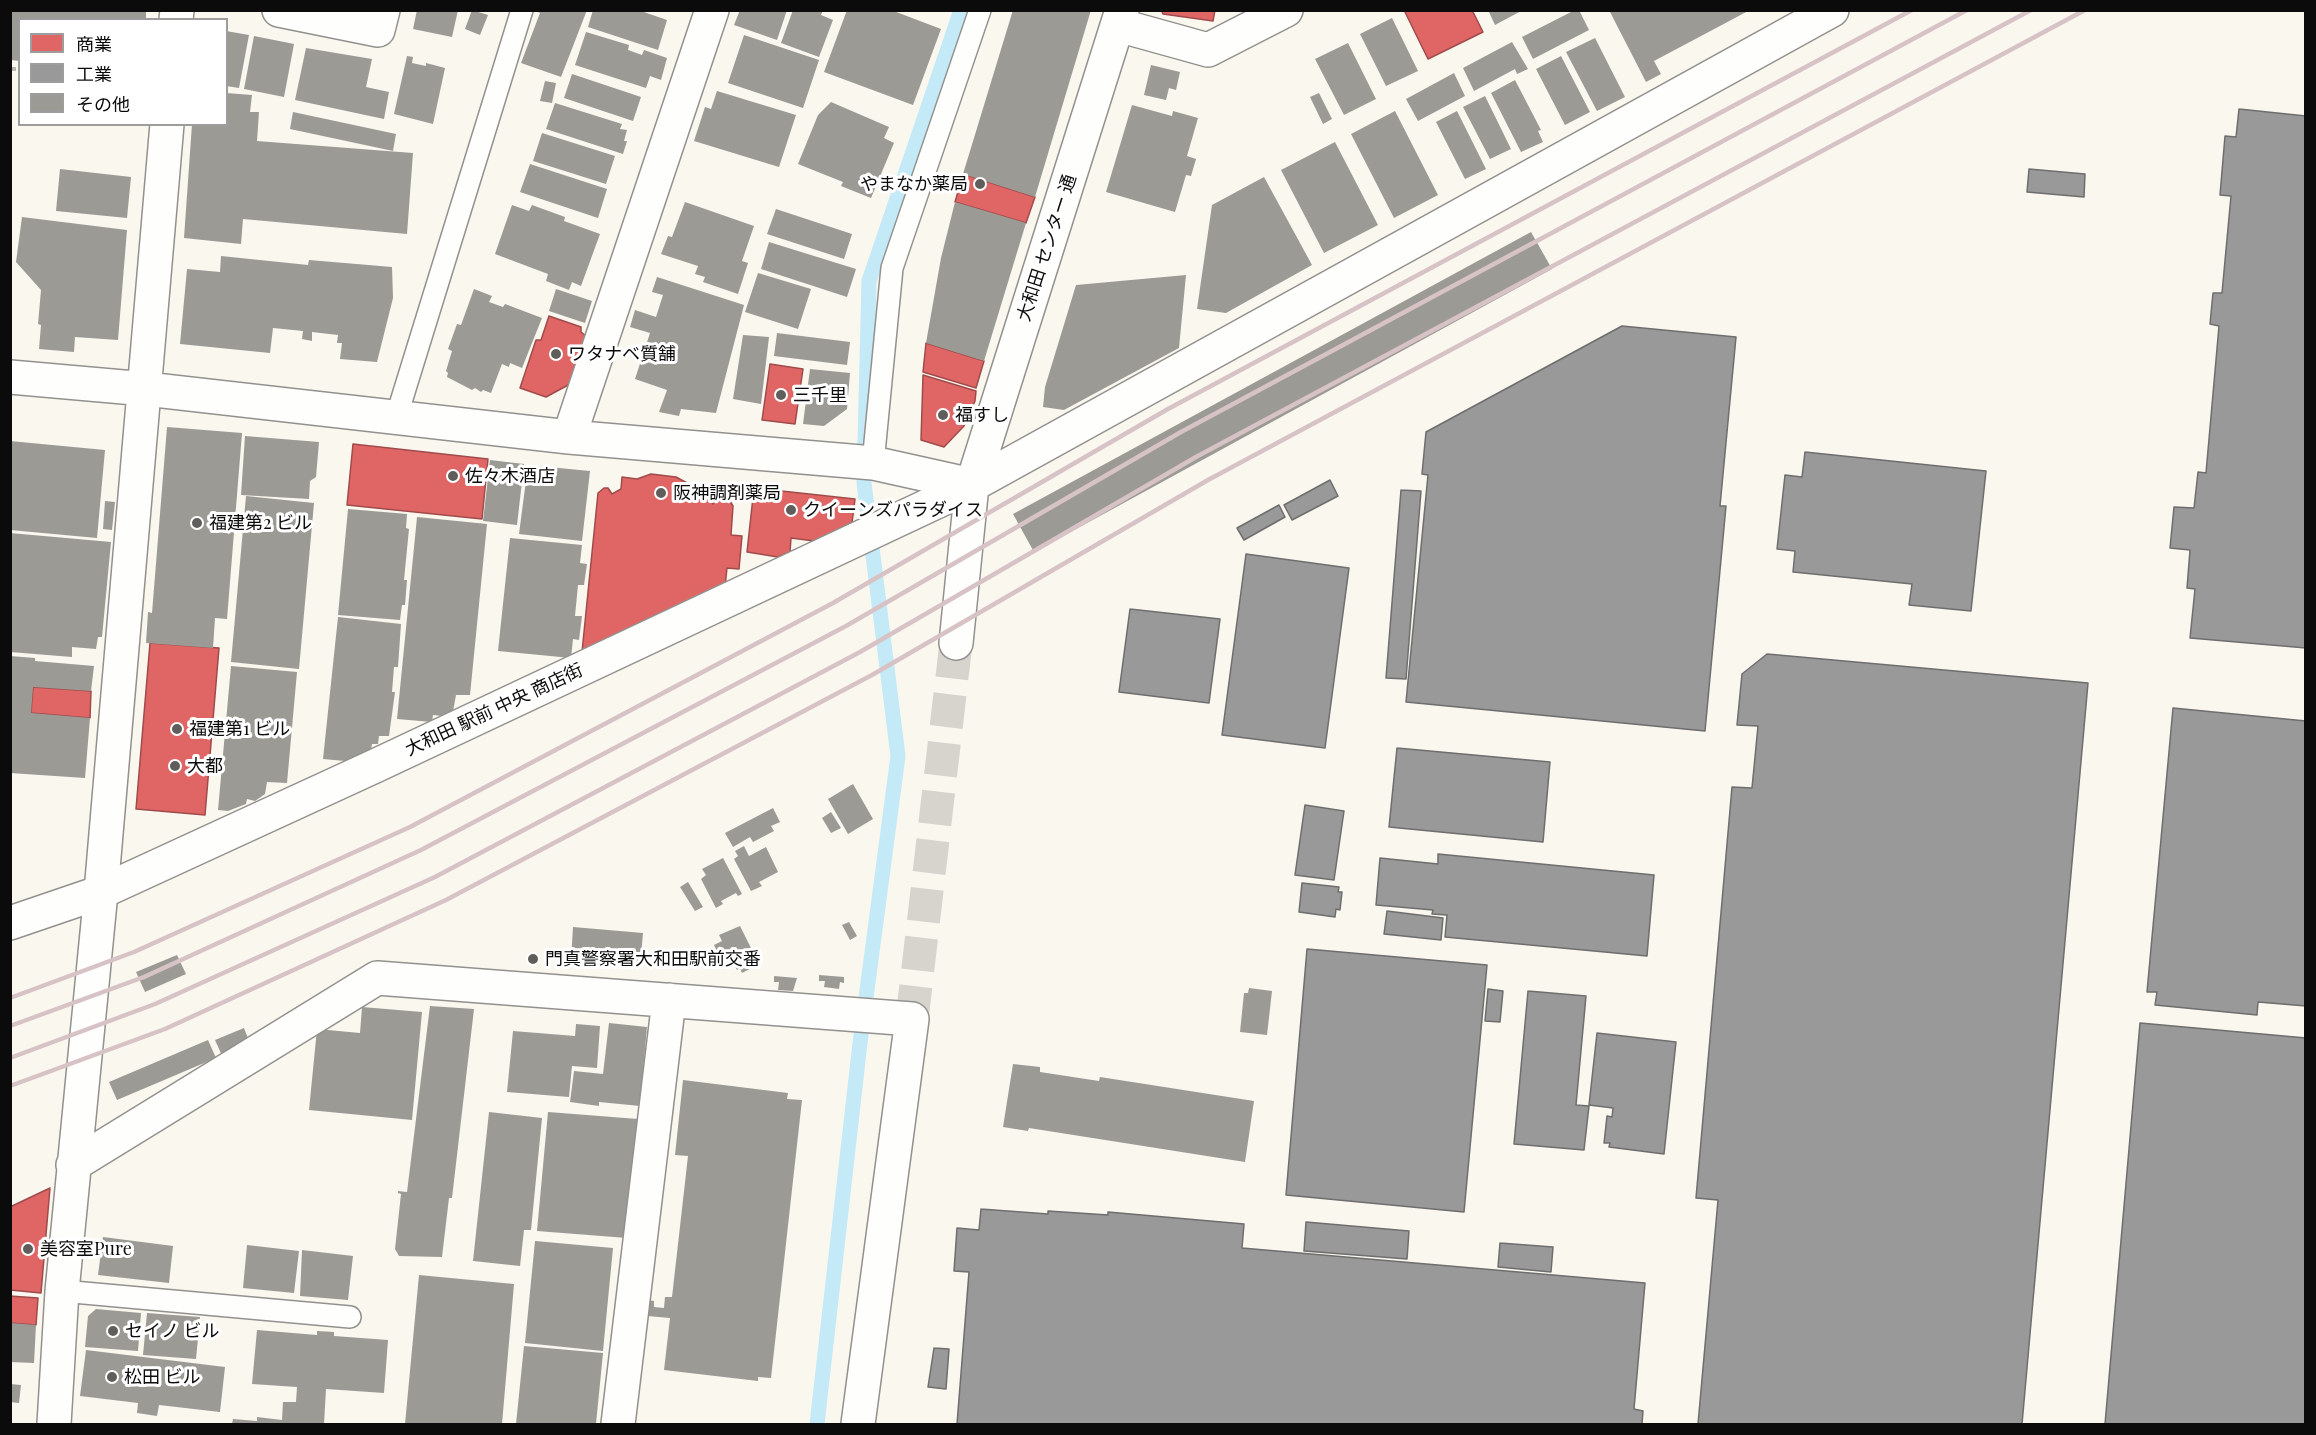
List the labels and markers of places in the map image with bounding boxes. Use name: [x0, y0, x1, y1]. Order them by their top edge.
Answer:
place label: やまなか薬局: [860, 173, 968, 195]
marker: やまなか薬局: [973, 177, 987, 191]
place label: ワタナベ質舗: [568, 343, 676, 365]
marker: ワタナベ質舗: [549, 347, 563, 361]
place label: 三千里: [793, 384, 847, 406]
marker: 三千里: [774, 388, 788, 402]
place label: 福すし: [955, 404, 1009, 426]
marker: 福すし: [936, 408, 950, 422]
place label: 佐々木酒店: [465, 465, 555, 487]
marker: 佐々木酒店: [446, 469, 460, 483]
place label: 阪神調剤薬局: [673, 482, 781, 504]
marker: 阪神調剤薬局: [654, 486, 668, 500]
place label: クイーンズパラダイス: [803, 499, 983, 521]
marker: クイーンズパラダイス: [784, 503, 798, 517]
place label: 福建第2 ビル: [209, 512, 312, 534]
marker: 福建第2 ビル: [190, 516, 204, 530]
place label: 福建第1 ビル: [189, 718, 290, 740]
marker: 福建第1 ビル: [170, 722, 184, 736]
place label: 大都: [187, 755, 223, 777]
marker: 大都: [168, 759, 182, 773]
place label: 門真警察署大和田駅前交番: [545, 948, 761, 970]
marker: 門真警察署大和田駅前交番: [526, 952, 540, 966]
place label: 美容室Pure: [40, 1238, 132, 1260]
marker: 美容室Pure: [21, 1242, 35, 1256]
place label: セイノ ビル: [125, 1320, 219, 1342]
marker: セイノ ビル: [106, 1324, 120, 1338]
place label: 松田 ビル: [124, 1366, 200, 1388]
marker: 松田 ビル: [105, 1370, 119, 1384]

